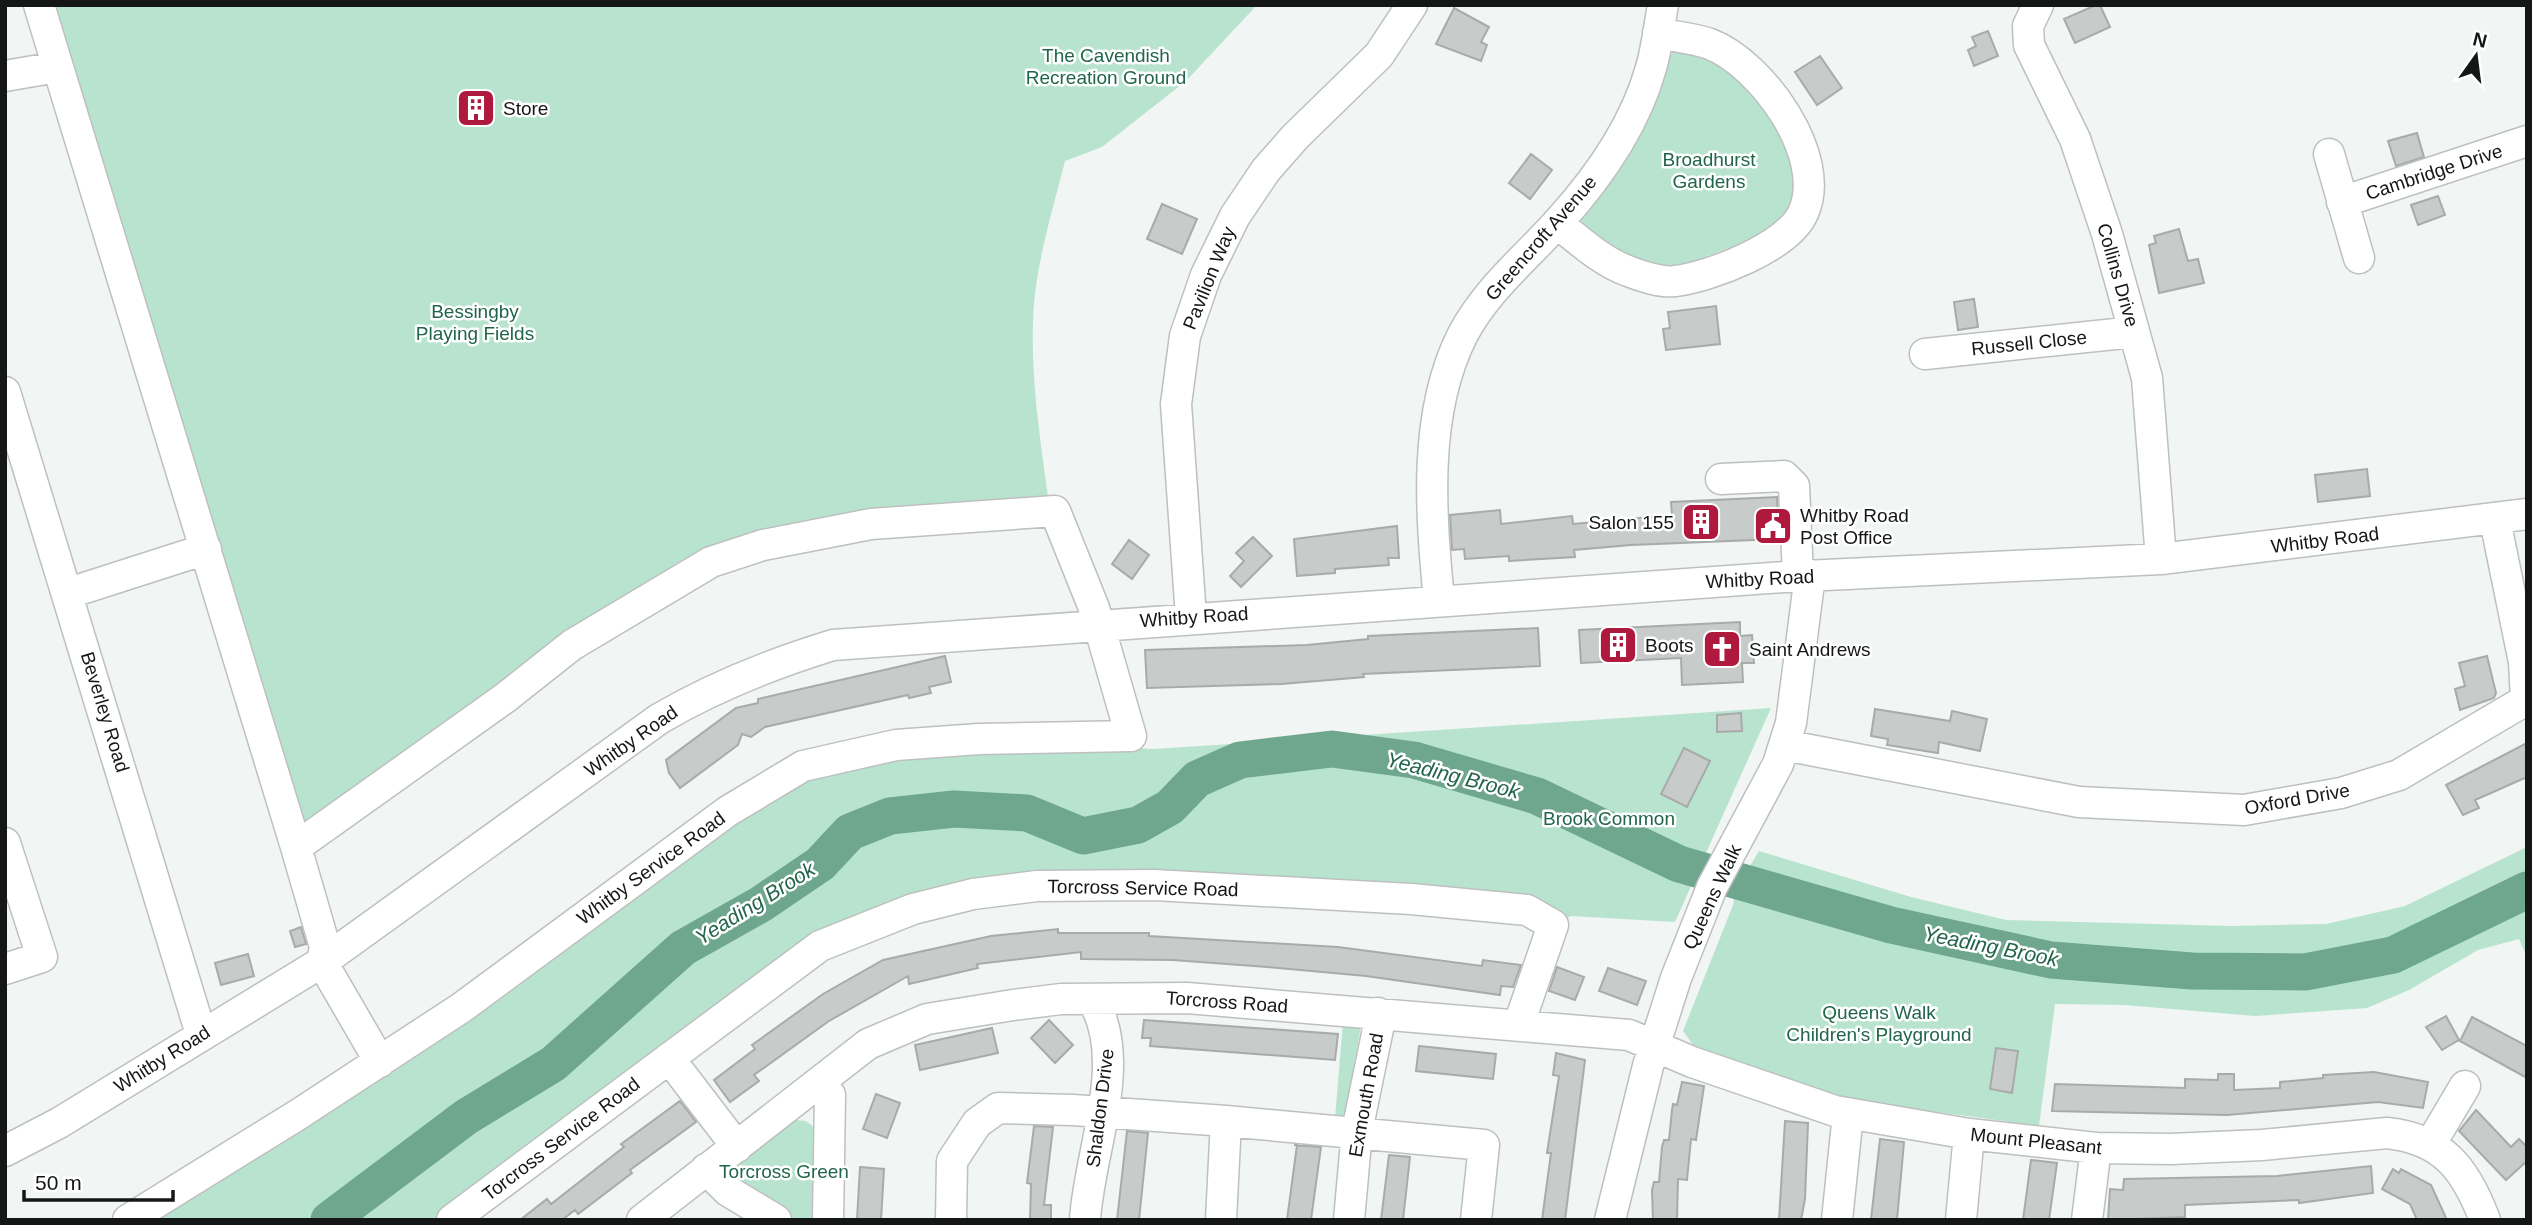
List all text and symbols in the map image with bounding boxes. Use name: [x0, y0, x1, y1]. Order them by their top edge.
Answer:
north arrow: [2441, 21, 2511, 91]
text: N: [2471, 28, 2489, 52]
park label: The Cavendish Recreation Ground: [1026, 45, 1186, 88]
building icon: Store: [455, 87, 497, 129]
place label: Store: [503, 98, 548, 119]
street label: Cambridge Drive: [2363, 140, 2505, 204]
park label: Broadhurst Gardens: [1663, 149, 1756, 192]
street label: Greencroft Avenue: [1481, 171, 1601, 305]
street label: Collins Drive: [2093, 221, 2143, 329]
street label: Pavilion Way: [1179, 223, 1239, 333]
park label: Bessingby Playing Fields: [416, 301, 534, 344]
street label: Russell Close: [1970, 326, 2088, 360]
building icon: Salon 155: [1680, 501, 1722, 543]
public building icon: Whitby Road Post Office: [1752, 505, 1794, 547]
place label: Whitby Road Post Office: [1800, 505, 1909, 548]
place label: Salon 155: [1588, 512, 1674, 533]
street label: Whitby Road: [2270, 523, 2380, 557]
street label: Whitby Road: [1705, 566, 1815, 592]
street label: Whitby Road: [1139, 603, 1249, 631]
building icon: Boots: [1597, 624, 1639, 666]
church icon: Saint Andrews: [1701, 628, 1743, 670]
place label: Boots: [1645, 635, 1694, 656]
place label: Saint Andrews: [1749, 639, 1870, 660]
street label: Beverley Road: [77, 649, 133, 775]
street label: Whitby Road: [580, 701, 682, 781]
water label: Yeading Brook: [1384, 747, 1524, 803]
street label: Oxford Drive: [2243, 779, 2351, 819]
street label: Whitby Service Road: [573, 807, 729, 929]
park label: Brook Common: [1543, 808, 1675, 829]
street label: Queens Walk: [1679, 841, 1746, 953]
water label: Yeading Brook: [691, 856, 820, 949]
street label: Torcross Service Road: [1047, 876, 1239, 900]
water label: Yeading Brook: [1922, 922, 2062, 971]
street label: Torcross Road: [1165, 987, 1289, 1017]
park label: Queens Walk Children's Playground: [1786, 1002, 1972, 1045]
street label: Whitby Road: [110, 1021, 214, 1097]
street label: Exmouth Road: [1345, 1031, 1387, 1159]
street label: Shaldon Drive: [1082, 1047, 1118, 1169]
street label: Torcross Service Road: [478, 1073, 644, 1205]
street label: Mount Pleasant: [1969, 1124, 2103, 1158]
scale bar: [24, 1158, 173, 1202]
park label: Torcross Green: [719, 1161, 849, 1182]
text: 50 m: [35, 1171, 82, 1194]

